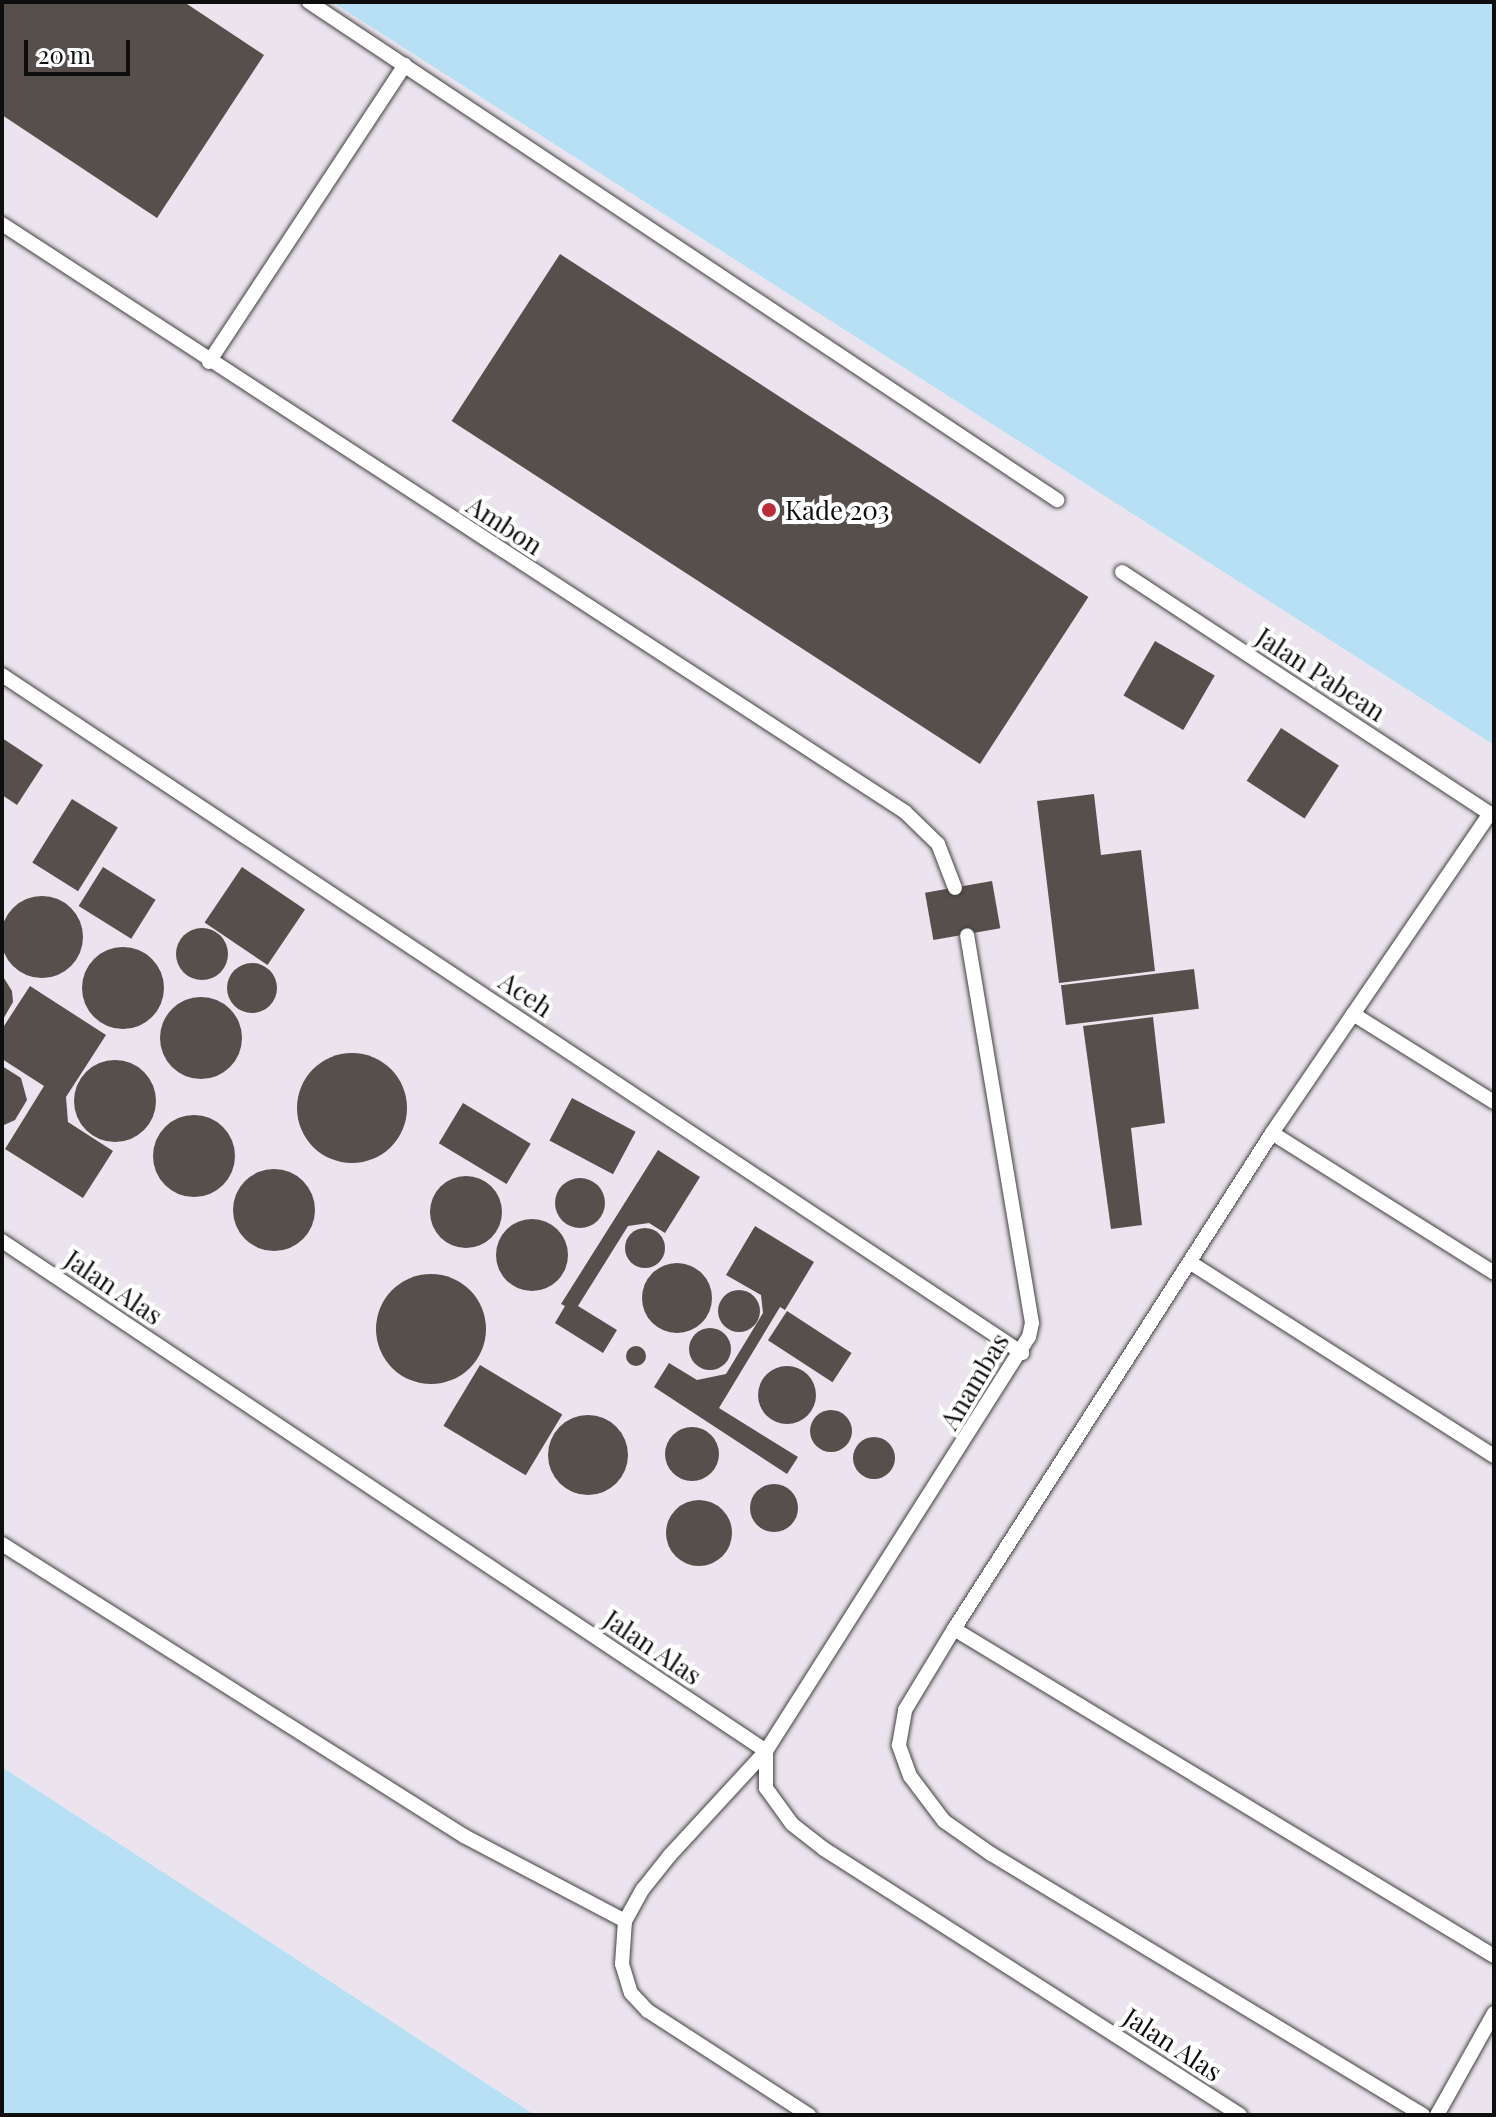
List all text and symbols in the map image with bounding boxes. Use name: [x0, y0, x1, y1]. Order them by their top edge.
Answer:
scale bar: [28, 24, 134, 74]
text: 20 m: [38, 38, 91, 70]
street label: Ambon: [461, 489, 549, 561]
place label: Kade 203: [785, 494, 889, 526]
marker: Kade 203: [760, 501, 778, 519]
street label: Jalan Pabean: [1251, 621, 1391, 727]
street label: Aceh: [493, 965, 559, 1023]
street label: Jalan Alas: [59, 1243, 169, 1331]
street label: Anambas: [933, 1327, 1015, 1435]
street label: Jalan Alas: [598, 1603, 708, 1691]
street label: Jalan Alas: [1118, 2001, 1228, 2087]

